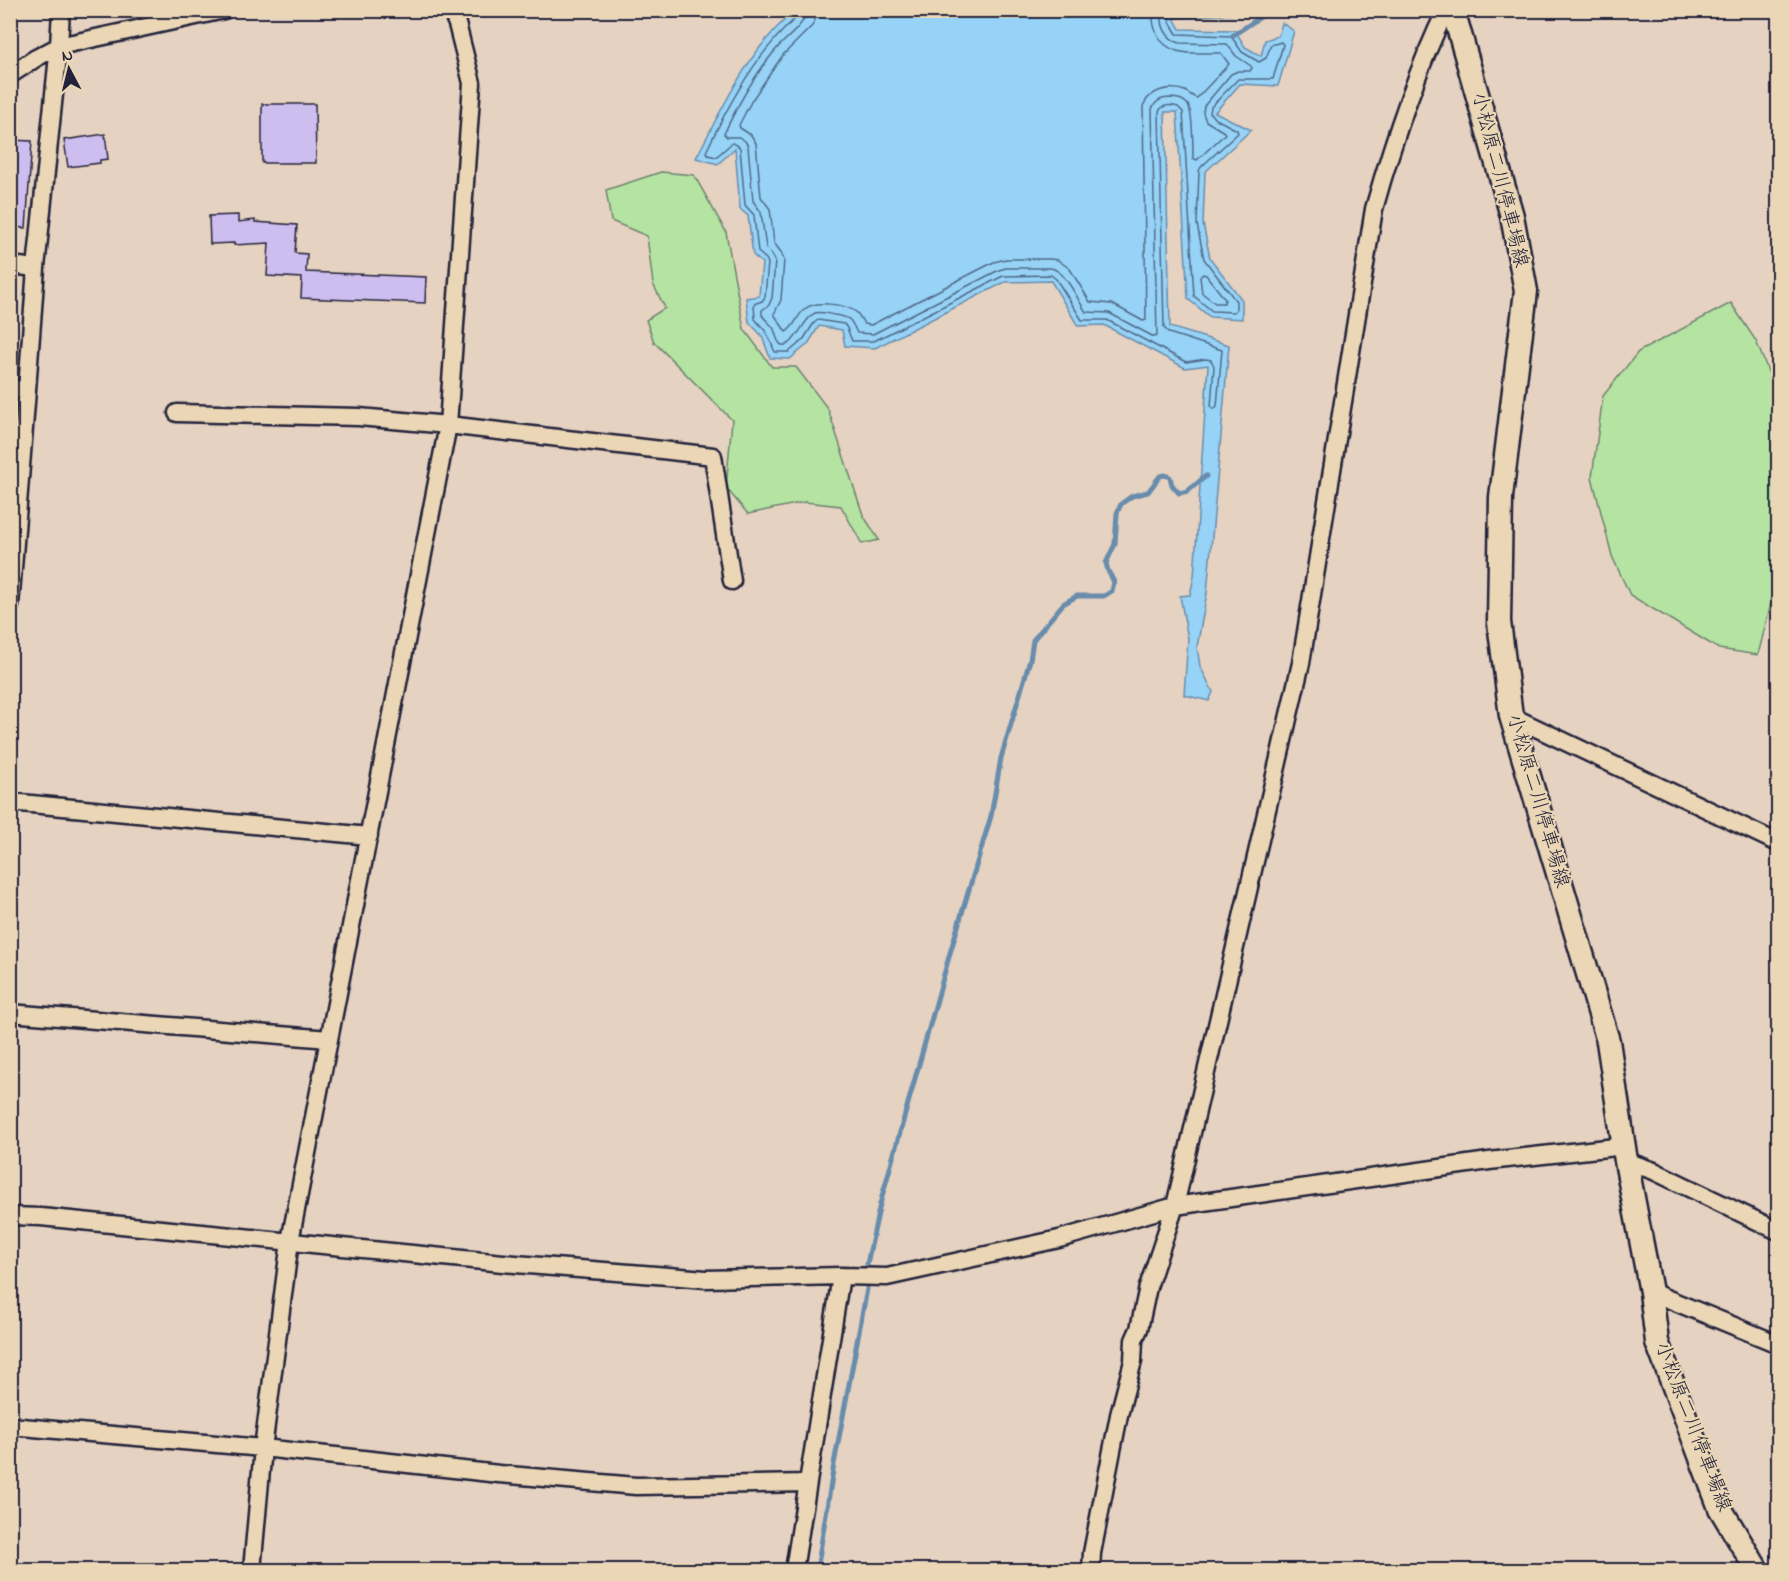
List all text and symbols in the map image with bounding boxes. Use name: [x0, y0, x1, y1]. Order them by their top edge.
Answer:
north arrow: [39, 39, 99, 99]
text: N: [61, 44, 74, 69]
street label: 小松原二川停車場線: [1463, 89, 1535, 271]
street label: 小松原二川停車場線: [1498, 710, 1576, 892]
street label: 小松原二川停車場線: [1646, 1338, 1738, 1516]

